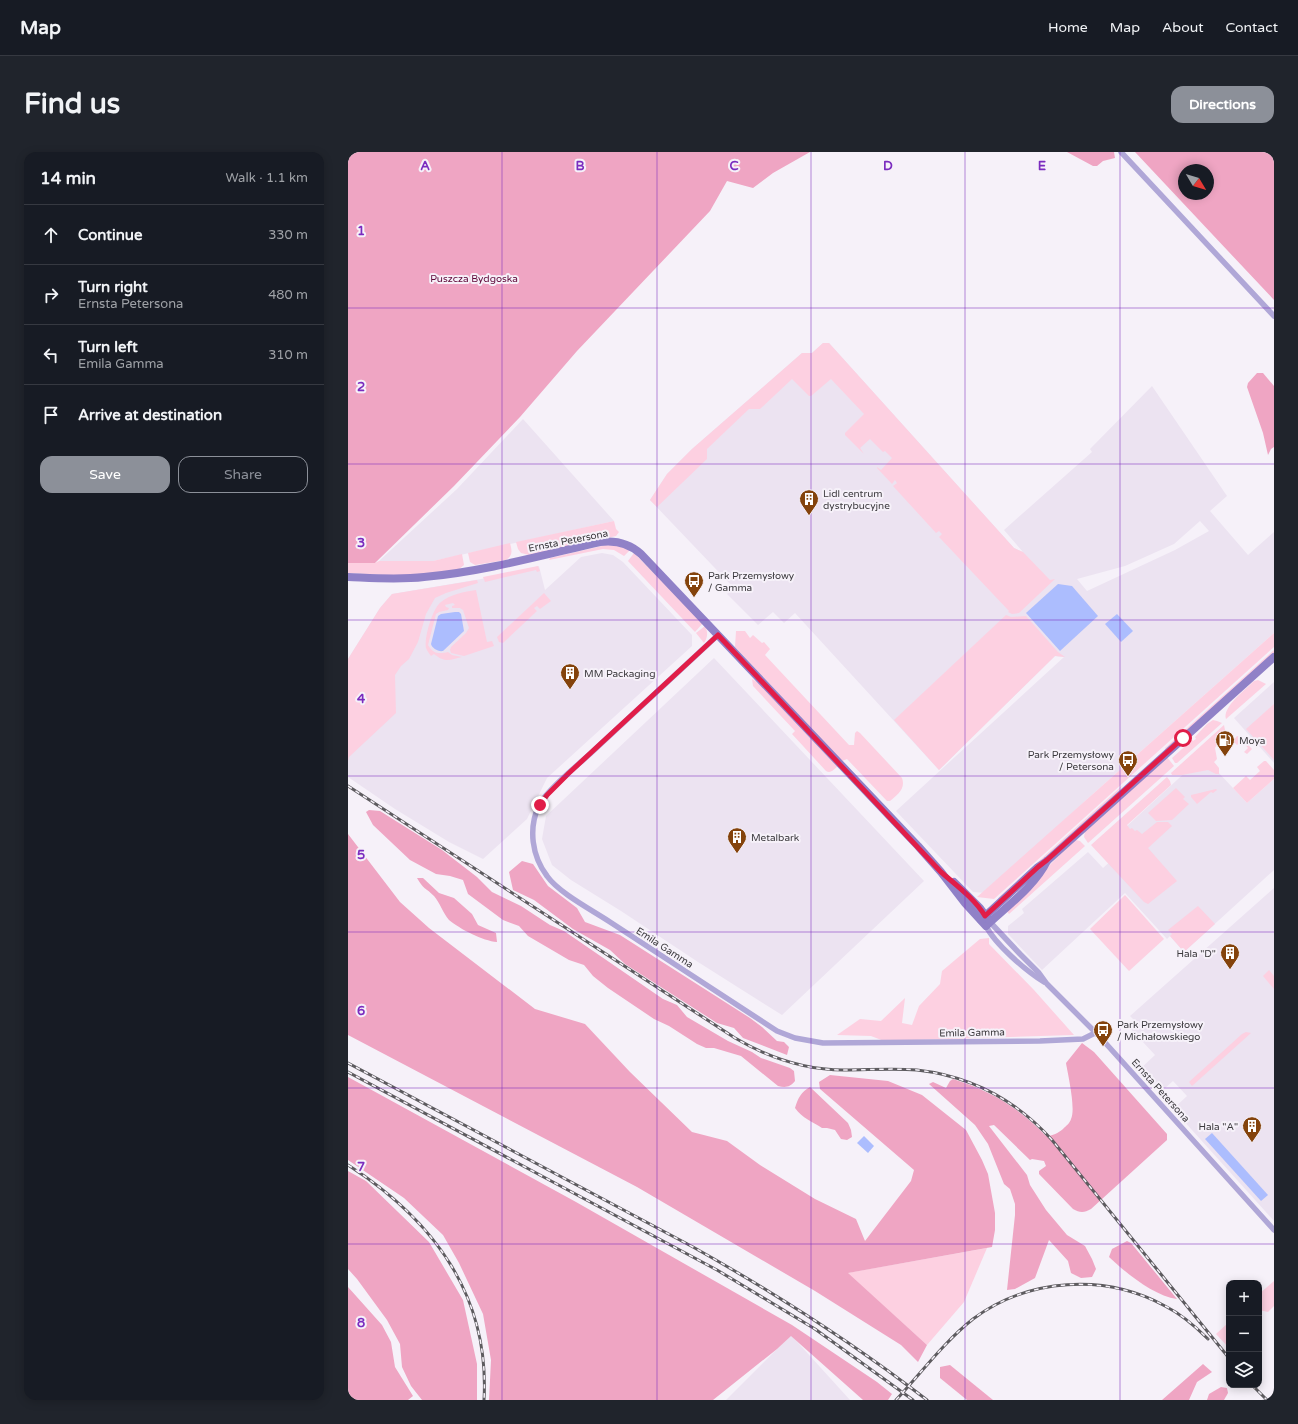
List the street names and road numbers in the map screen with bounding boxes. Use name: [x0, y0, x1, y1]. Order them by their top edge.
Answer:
street label: Ernsta Petersona: [527, 527, 609, 555]
street label: Emila Gamma: [634, 925, 695, 971]
street label: Emila Gamma: [939, 1026, 1005, 1040]
street label: Ernsta Petersona: [1129, 1057, 1192, 1125]

